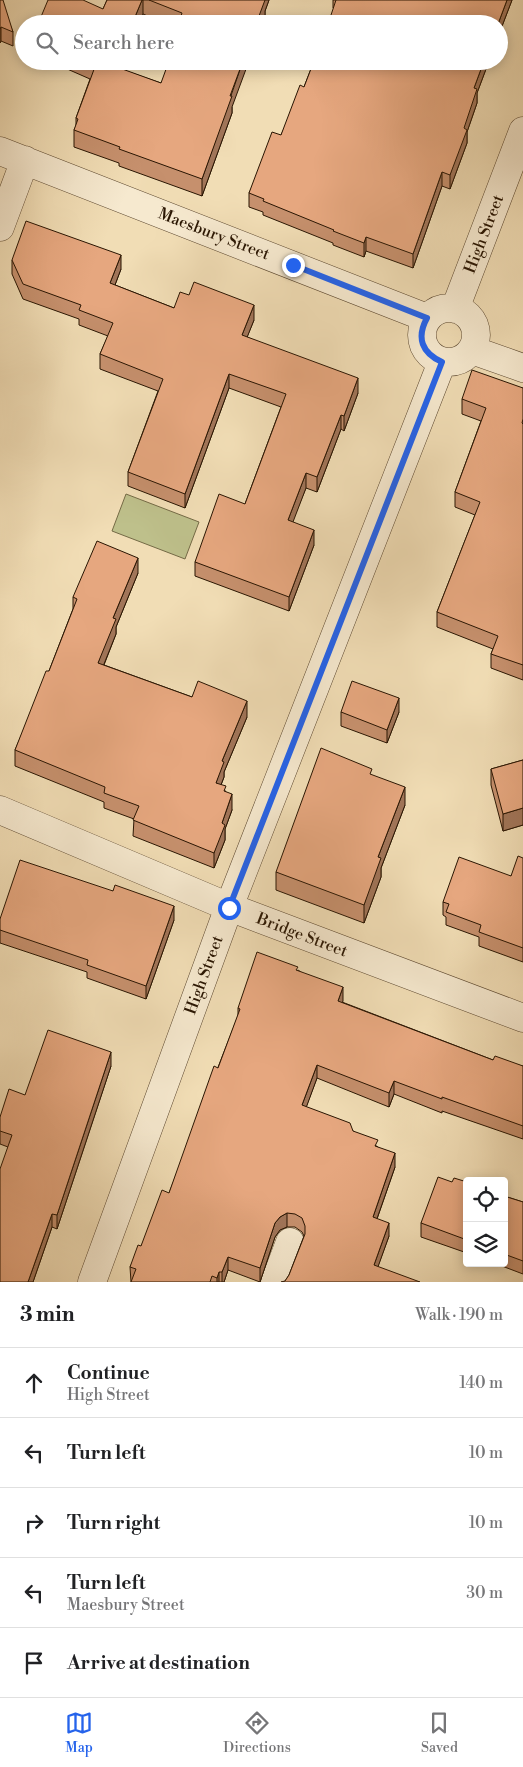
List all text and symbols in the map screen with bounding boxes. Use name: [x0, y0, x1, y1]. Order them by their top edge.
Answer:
search box: [15, 15, 508, 70]
icon: search: [33, 29, 61, 57]
text: Search here: [73, 31, 174, 55]
street label: High Street: [460, 192, 508, 276]
street label: Maesbury Street: [156, 204, 273, 265]
route end: [282, 254, 305, 277]
route start: [218, 897, 241, 920]
street label: Bridge Street: [253, 908, 351, 962]
street label: High Street: [180, 932, 228, 1017]
map controls: [463, 1177, 508, 1267]
button: locate: [463, 1177, 508, 1222]
button: layers: [463, 1222, 508, 1267]
text: 3 min: [20, 1302, 75, 1328]
text: Walk · 190 m: [415, 1305, 503, 1325]
text: Continue: [67, 1361, 150, 1385]
icon: ahead: [20, 1369, 48, 1397]
text: 140 m: [459, 1373, 503, 1393]
text: High Street: [67, 1385, 150, 1405]
icon: left: [20, 1439, 48, 1467]
text: Turn left: [67, 1441, 146, 1465]
text: 10 m: [469, 1443, 503, 1463]
icon: right: [20, 1509, 48, 1537]
text: Turn right: [67, 1511, 160, 1535]
text: 10 m: [469, 1513, 503, 1533]
text: Turn left: [67, 1571, 146, 1595]
icon: left: [20, 1579, 48, 1607]
text: 30 m: [466, 1583, 503, 1603]
text: Maesbury Street: [67, 1595, 185, 1615]
icon: arrive: [20, 1649, 48, 1677]
text: Arrive at destination: [67, 1651, 250, 1675]
tab: Map: [65, 1709, 93, 1757]
tab: Directions: [223, 1709, 291, 1757]
tab: Saved: [421, 1709, 458, 1757]

